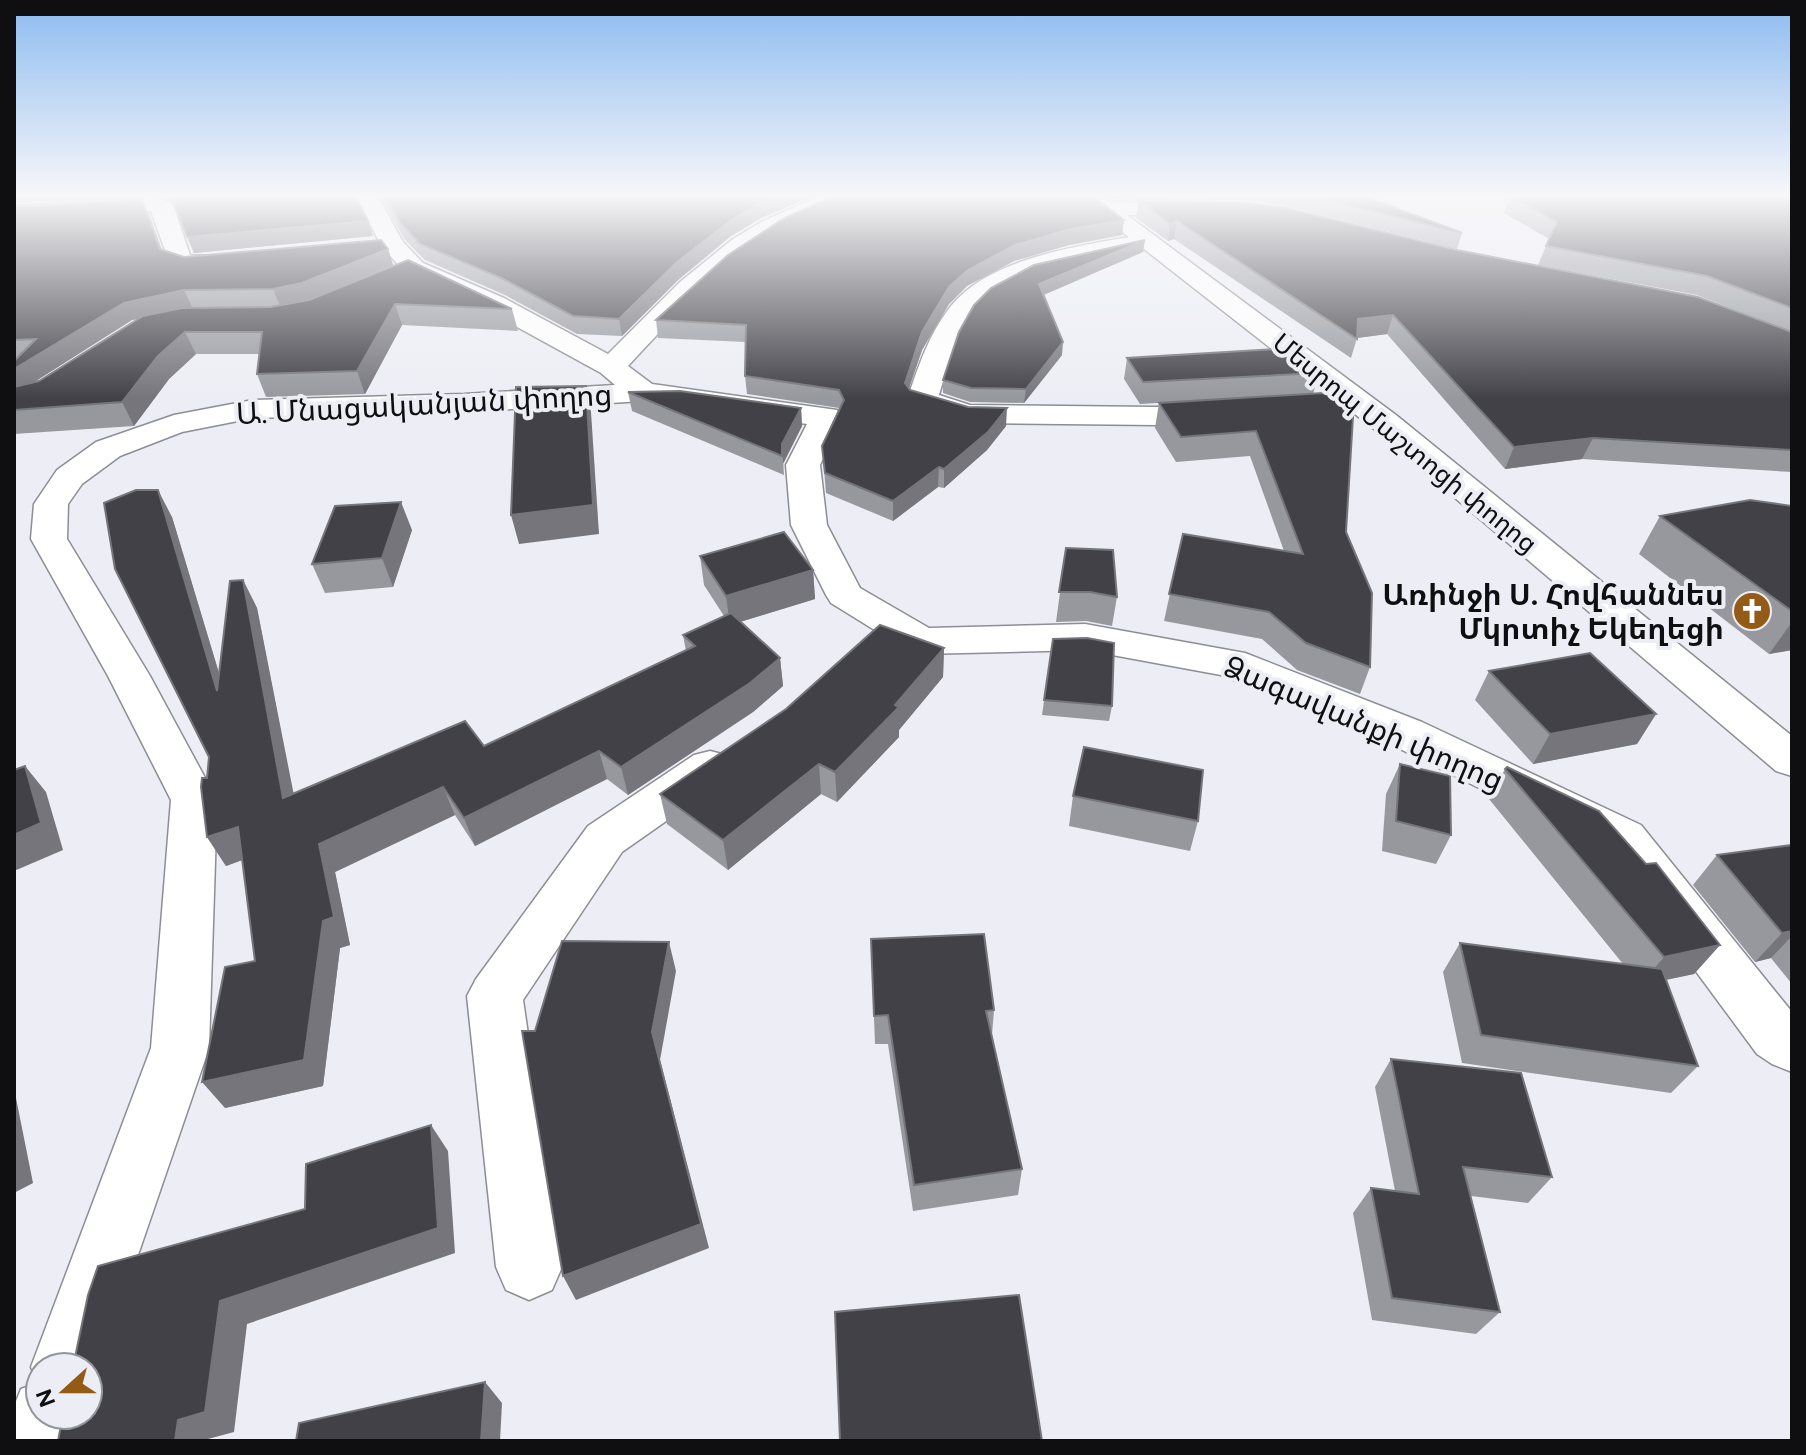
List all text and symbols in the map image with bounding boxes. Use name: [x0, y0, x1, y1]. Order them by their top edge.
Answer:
street label: Մեսրոպ Մաշտոցի փողոց: [1266, 326, 1544, 560]
street label: Ա. Մնացականյան փողոց: [235, 376, 613, 432]
place label: Առինջի Ս. Հովհաննես Մկրտիչ Եկեղեցի: [1382, 576, 1724, 647]
church icon: Առինջի Ս. Հովհաննես Մկրտիչ Եկեղեցի: [1731, 590, 1773, 632]
street label: Ձագավանքի փողոց: [1219, 647, 1509, 799]
north arrow: [24, 1351, 104, 1431]
text: N: [30, 1385, 61, 1411]

